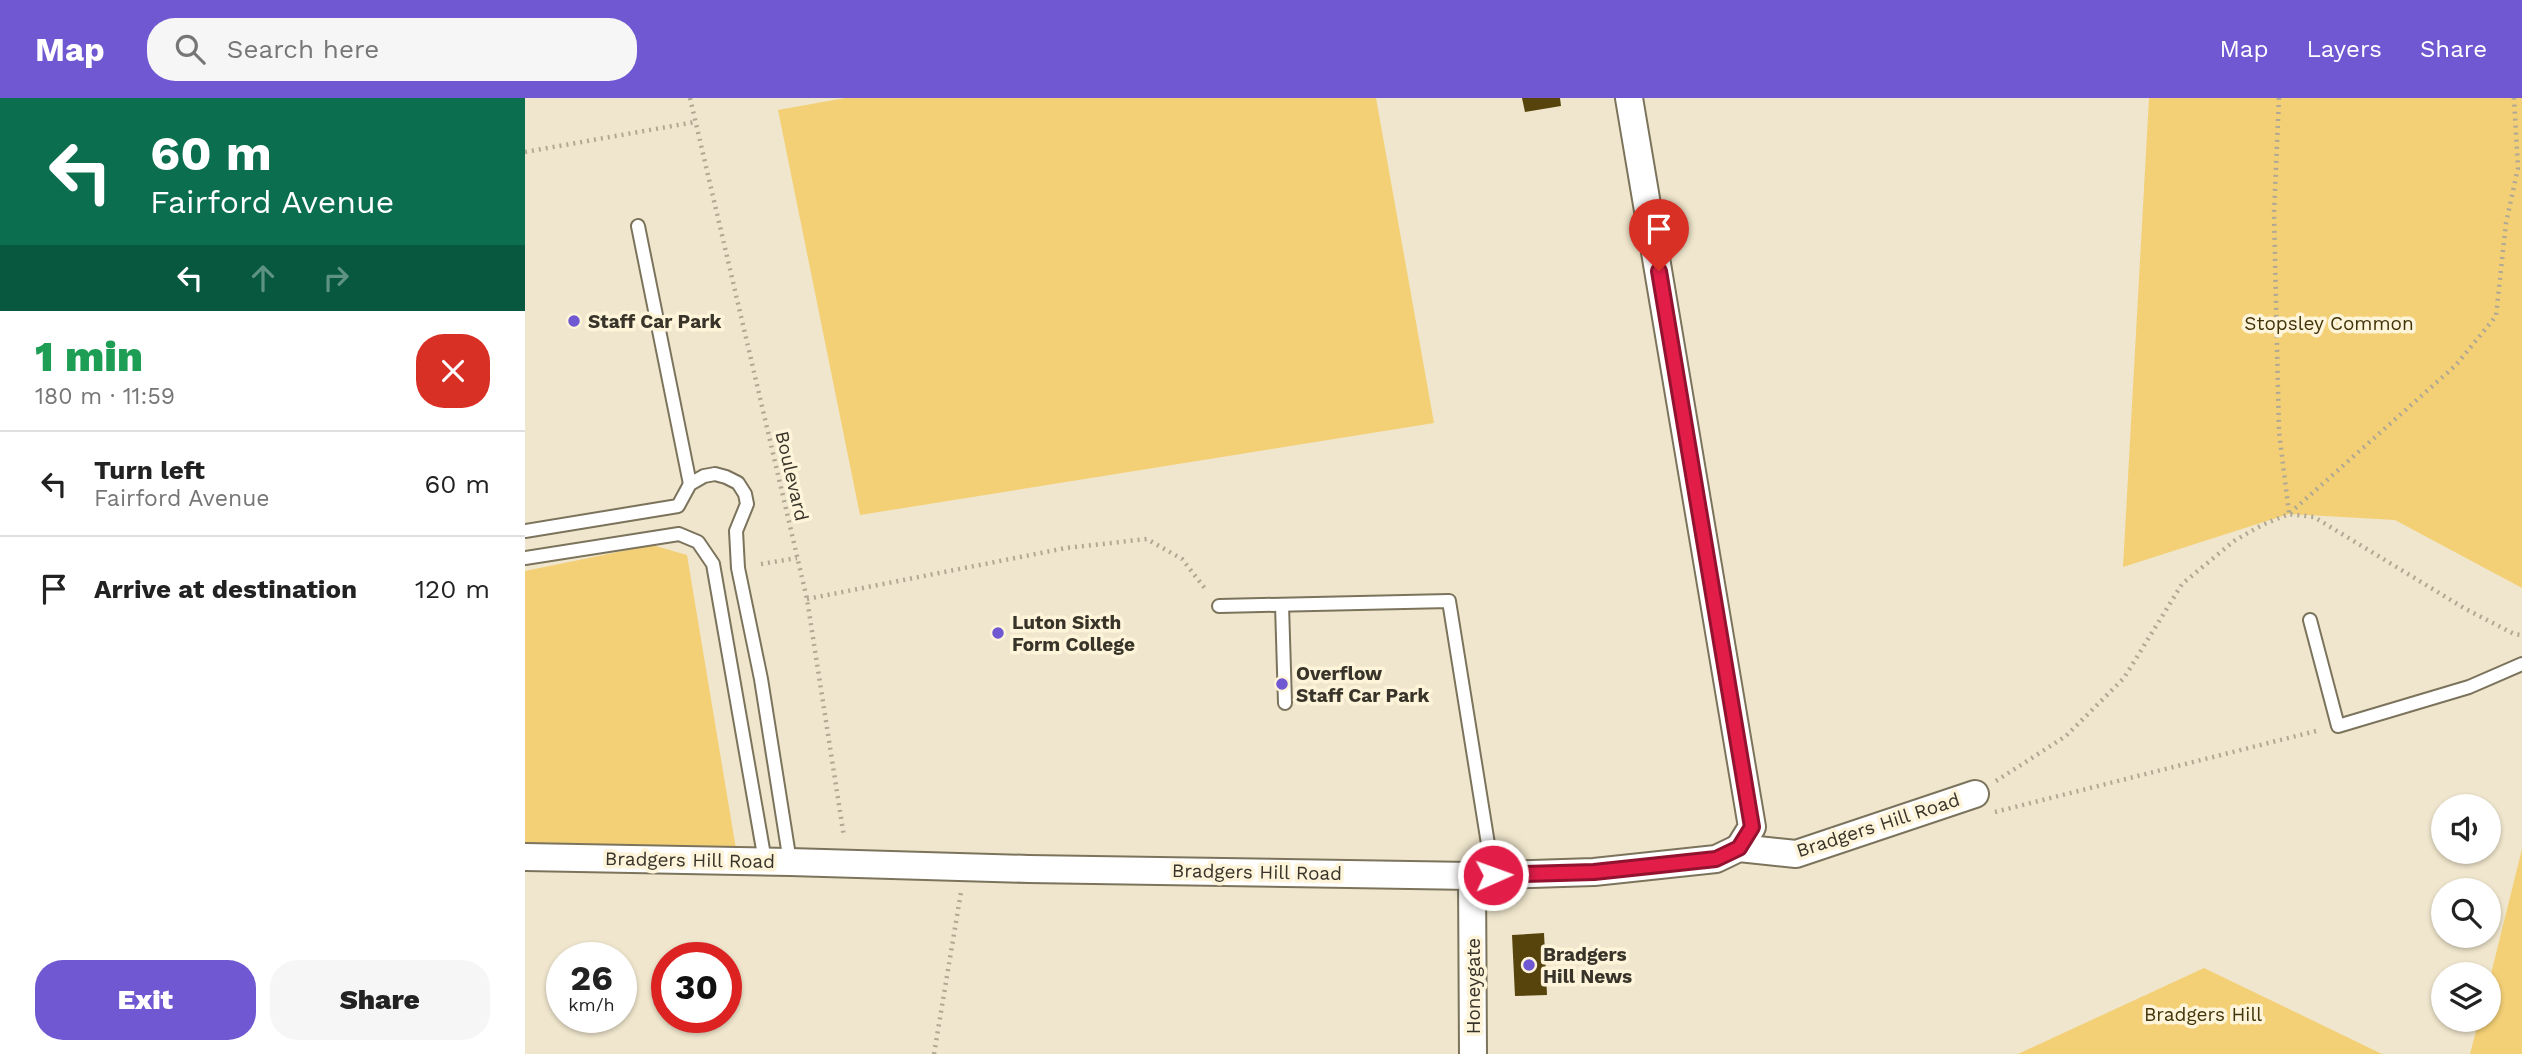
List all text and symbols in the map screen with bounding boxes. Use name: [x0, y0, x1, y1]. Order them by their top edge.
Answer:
search box: [147, 18, 637, 81]
text: Map: [35, 30, 105, 69]
icon: search: [171, 30, 209, 68]
text: Search here: [227, 34, 379, 64]
text: Map: [2220, 35, 2268, 63]
text: Layers: [2306, 35, 2382, 63]
text: Share: [2420, 35, 2487, 63]
text: 60 m: [150, 124, 272, 182]
icon: left: [35, 126, 126, 217]
text: Fairford Avenue: [150, 183, 394, 221]
pin: [1629, 199, 1689, 271]
icon: arrive: [1640, 210, 1678, 248]
icon: left: [171, 259, 209, 297]
icon: ahead: [244, 259, 282, 297]
icon: right: [317, 259, 355, 297]
place label: Staff Car Park: [588, 310, 721, 333]
park label: Stopsley Common: [2244, 312, 2414, 335]
marker: Staff Car Park: [566, 313, 582, 329]
text: 1 min: [35, 332, 143, 381]
button: close: [416, 334, 490, 408]
text: 180 m · 11:59: [35, 383, 175, 410]
street label: Boulevard: [770, 429, 814, 523]
text: Turn left: [94, 455, 205, 485]
icon: left: [35, 465, 73, 503]
text: 60 m: [424, 469, 490, 499]
text: Fairford Avenue: [94, 485, 270, 512]
icon: arrive: [35, 570, 73, 608]
text: Arrive at destination: [94, 574, 357, 604]
text: 120 m: [415, 574, 490, 604]
place label: Luton Sixth Form College: [1012, 611, 1135, 656]
marker: Luton Sixth Form College: [990, 625, 1006, 641]
place label: Overflow Staff Car Park: [1296, 662, 1429, 707]
marker: Overflow Staff Car Park: [1274, 676, 1290, 692]
street label: Bradgers Hill Road: [1793, 788, 1963, 862]
map controls: [2431, 794, 2501, 1032]
button: sound: [2431, 794, 2501, 864]
position arrow: [1456, 838, 1530, 912]
street label: Bradgers Hill Road: [605, 847, 775, 873]
street label: Bradgers Hill Road: [1172, 859, 1342, 885]
button: search: [2431, 878, 2501, 948]
street label: Honeygate: [1462, 938, 1485, 1034]
speed limit sign: 30: [651, 942, 742, 1033]
place label: Bradgers Hill News: [1543, 943, 1632, 988]
text: 26: [570, 957, 613, 999]
marker: Bradgers Hill News: [1521, 957, 1537, 973]
button: Exit: [35, 960, 256, 1040]
button: Share: [270, 960, 490, 1040]
button: layers: [2431, 962, 2501, 1032]
text: km/h: [568, 994, 615, 1015]
park label: Bradgers Hill: [2144, 1003, 2262, 1026]

